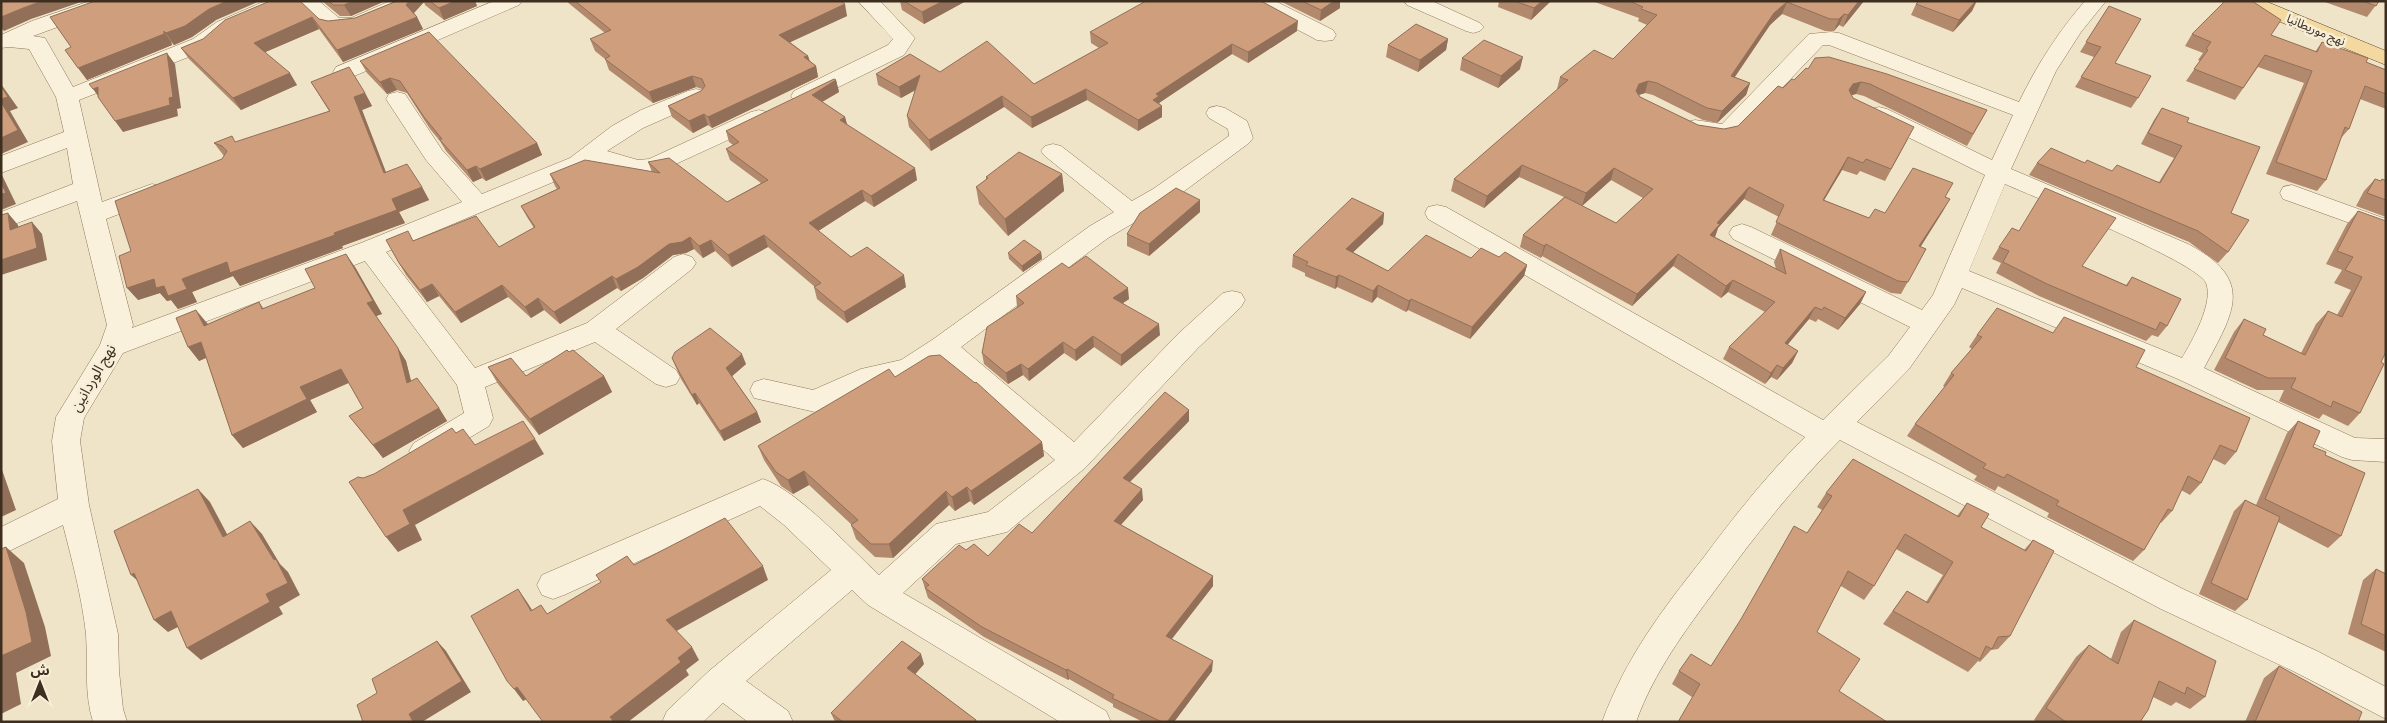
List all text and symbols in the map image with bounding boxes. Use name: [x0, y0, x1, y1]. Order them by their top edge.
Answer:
street label: نهج موريطانيا: [2284, 9, 2349, 50]
street label: نهج الوردانين: [63, 339, 122, 417]
north arrow: [15, 658, 65, 708]
text: ش: [30, 659, 50, 679]

